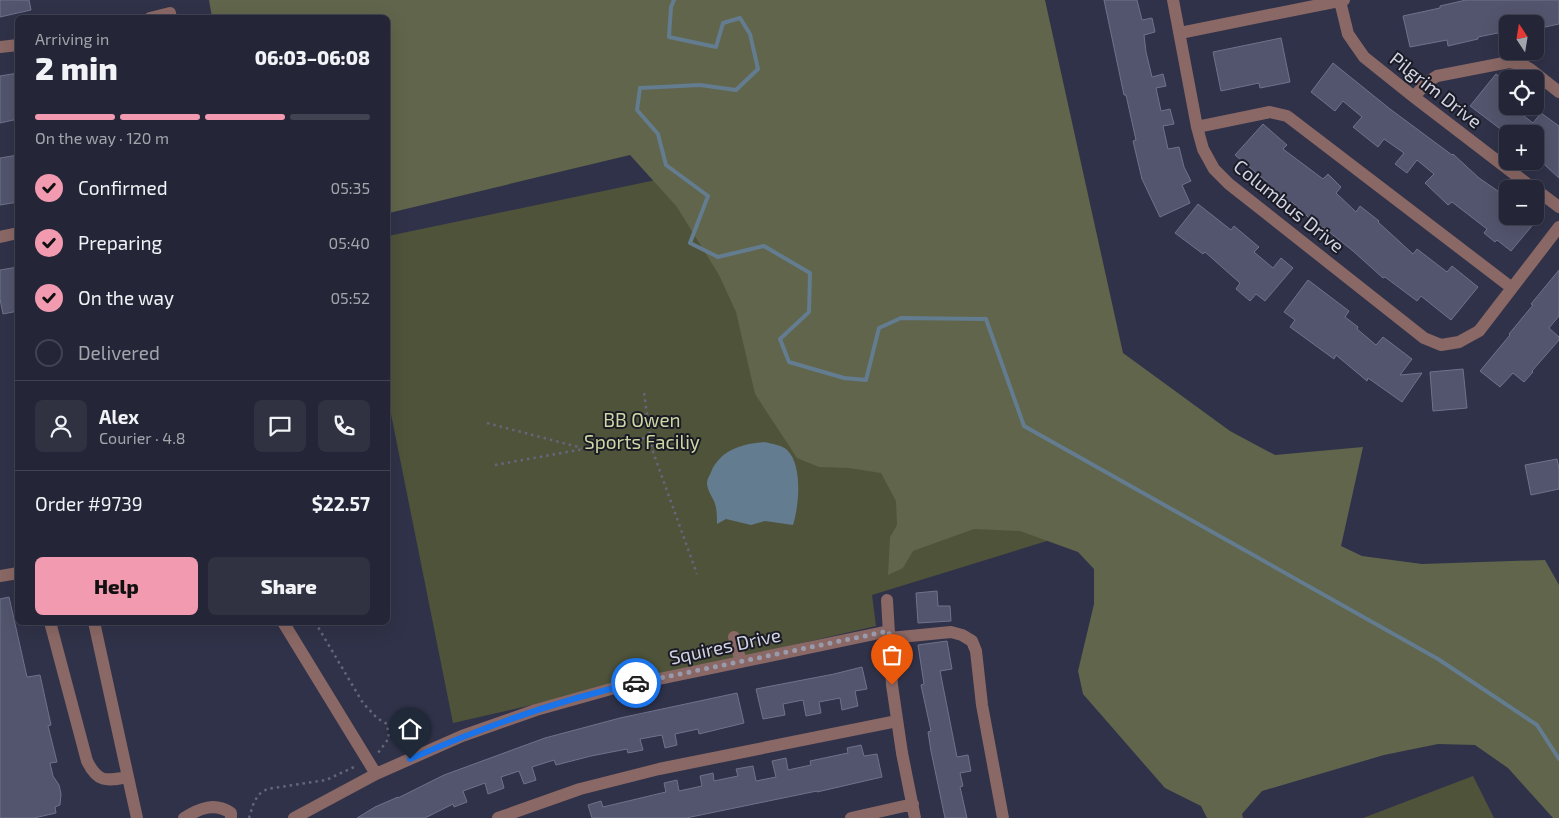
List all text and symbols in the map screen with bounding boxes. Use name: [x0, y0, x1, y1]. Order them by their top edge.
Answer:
north arrow: [1499, 15, 1544, 60]
map controls: [1499, 15, 1544, 225]
text: Arriving in: [35, 29, 109, 48]
text: 06:03–06:08: [255, 46, 370, 69]
street label: Pilgrim Drive: [1386, 47, 1487, 133]
text: 2 min: [35, 48, 118, 86]
button: locate: [1499, 70, 1544, 115]
button: +: [1499, 125, 1544, 170]
text: On the way · 120 m: [35, 128, 169, 147]
street label: Columbus Drive: [1229, 154, 1349, 257]
icon: check: [35, 174, 63, 202]
text: Confirmed: [78, 176, 168, 199]
text: 05:35: [331, 178, 370, 197]
button: −: [1499, 180, 1544, 225]
icon: check: [35, 229, 63, 257]
text: Preparing: [78, 231, 162, 254]
text: 05:40: [329, 233, 370, 252]
icon: check: [35, 284, 63, 312]
text: On the way: [78, 286, 174, 309]
text: 05:52: [330, 288, 370, 307]
text: Delivered: [78, 341, 160, 364]
button: person: [35, 400, 87, 452]
button: chat: [254, 400, 306, 452]
button: phone: [318, 400, 370, 452]
text: Alex: [99, 405, 139, 428]
park label: BB Owen Sports Faciliy: [584, 408, 700, 453]
text: Courier · 4.8: [99, 428, 186, 447]
text: Order #9739: [35, 492, 143, 515]
text: $22.57: [312, 492, 370, 515]
button: Help: [35, 557, 198, 615]
button: Share: [208, 557, 370, 615]
street label: Squires Drive: [667, 622, 783, 669]
pin: [871, 634, 913, 685]
icon: bag: [878, 641, 906, 669]
courier: [611, 658, 661, 708]
icon: car: [622, 669, 650, 697]
pin: [389, 708, 431, 759]
icon: home: [396, 715, 424, 743]

